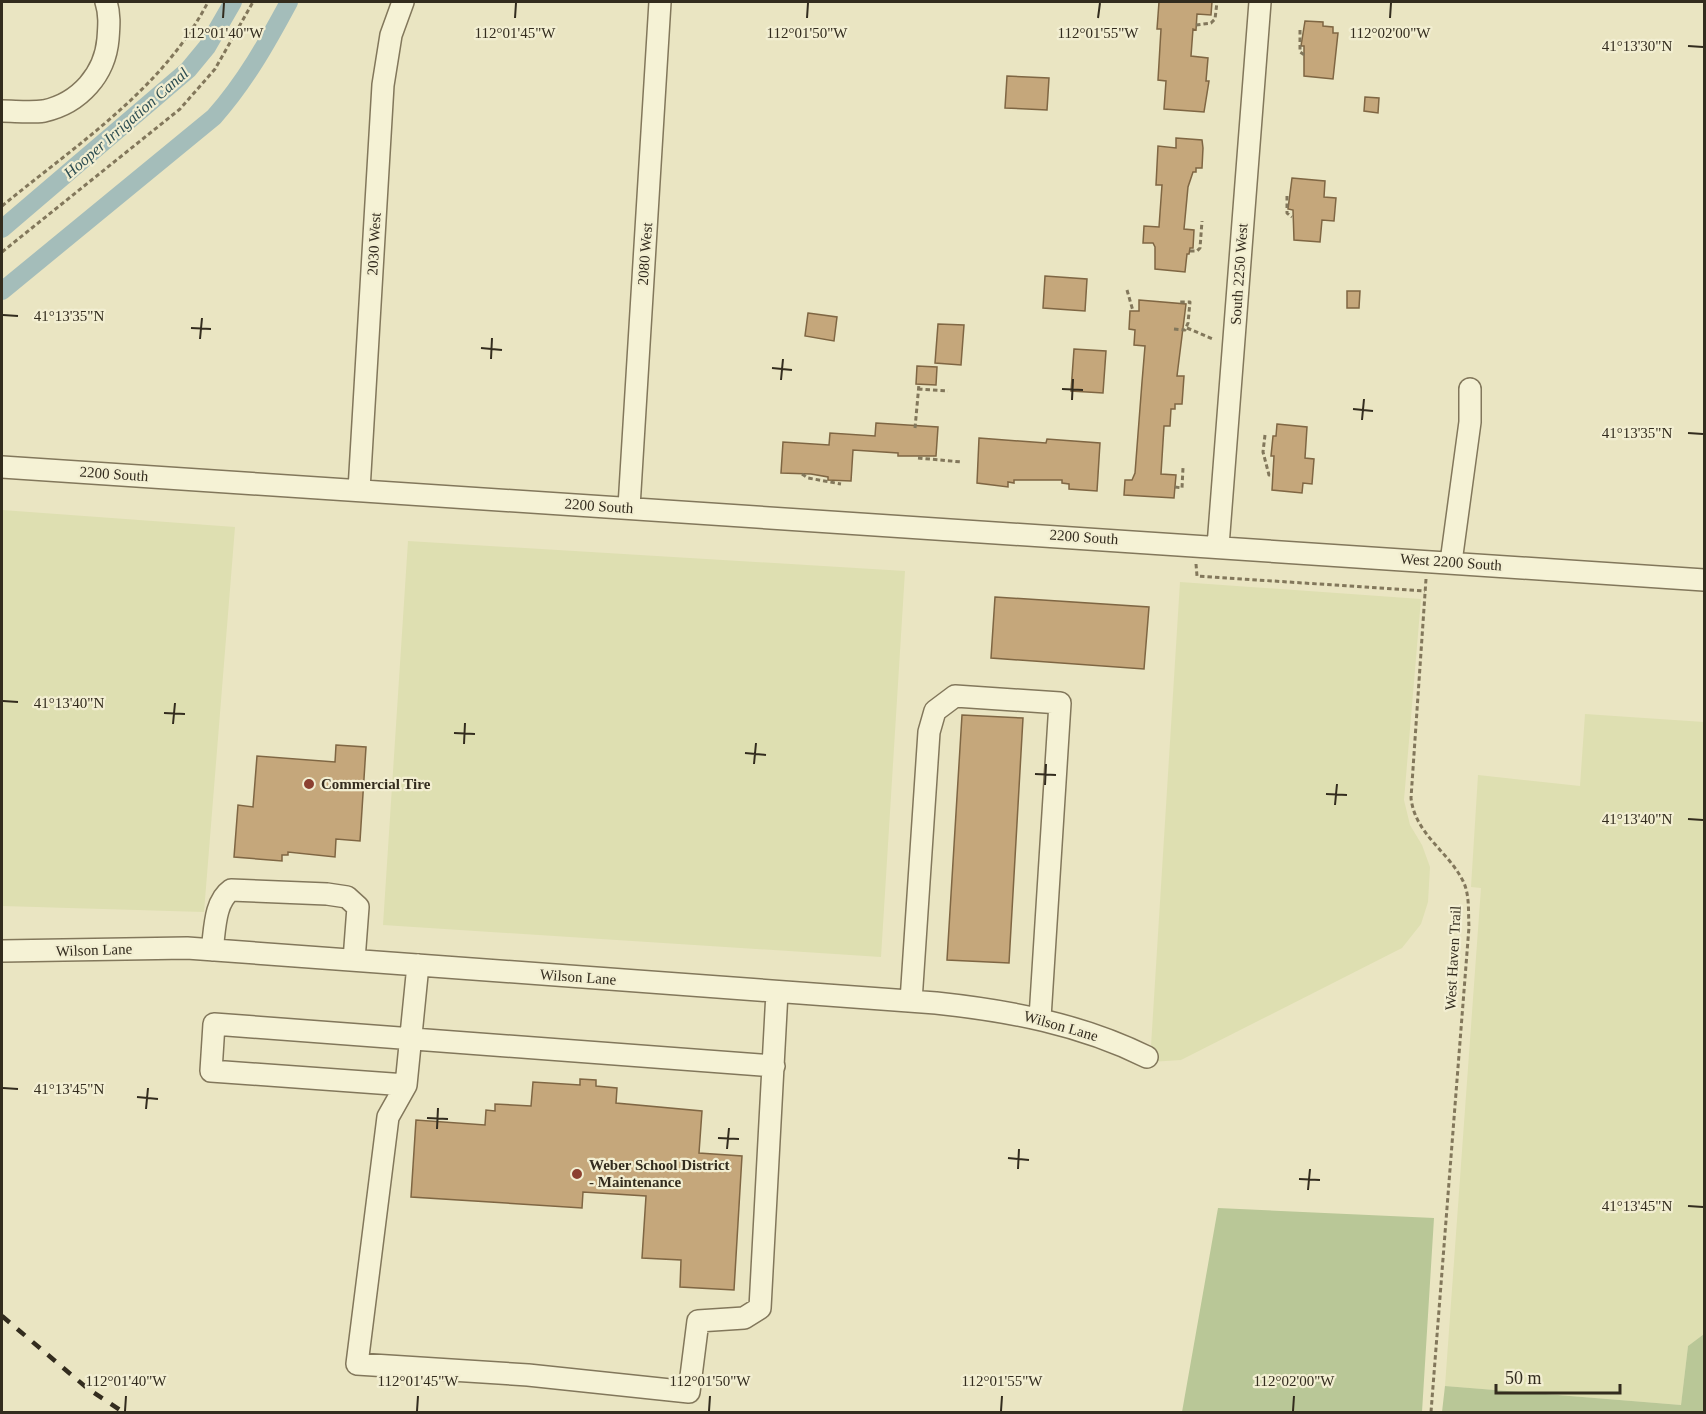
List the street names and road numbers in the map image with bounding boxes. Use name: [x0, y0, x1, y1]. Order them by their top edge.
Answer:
street label: 2030 West: [364, 211, 384, 276]
street label: 2080 West: [635, 221, 655, 286]
street label: South 2250 West: [1227, 222, 1251, 325]
street label: 2200 South: [79, 464, 149, 484]
street label: 2200 South: [564, 496, 634, 516]
street label: 2200 South: [1049, 527, 1119, 547]
street label: West 2200 South: [1399, 550, 1503, 574]
street label: West Haven Trail: [1442, 905, 1464, 1011]
street label: Wilson Lane: [56, 941, 133, 959]
street label: Wilson Lane: [539, 966, 617, 988]
street label: Wilson Lane: [1022, 1008, 1100, 1044]

